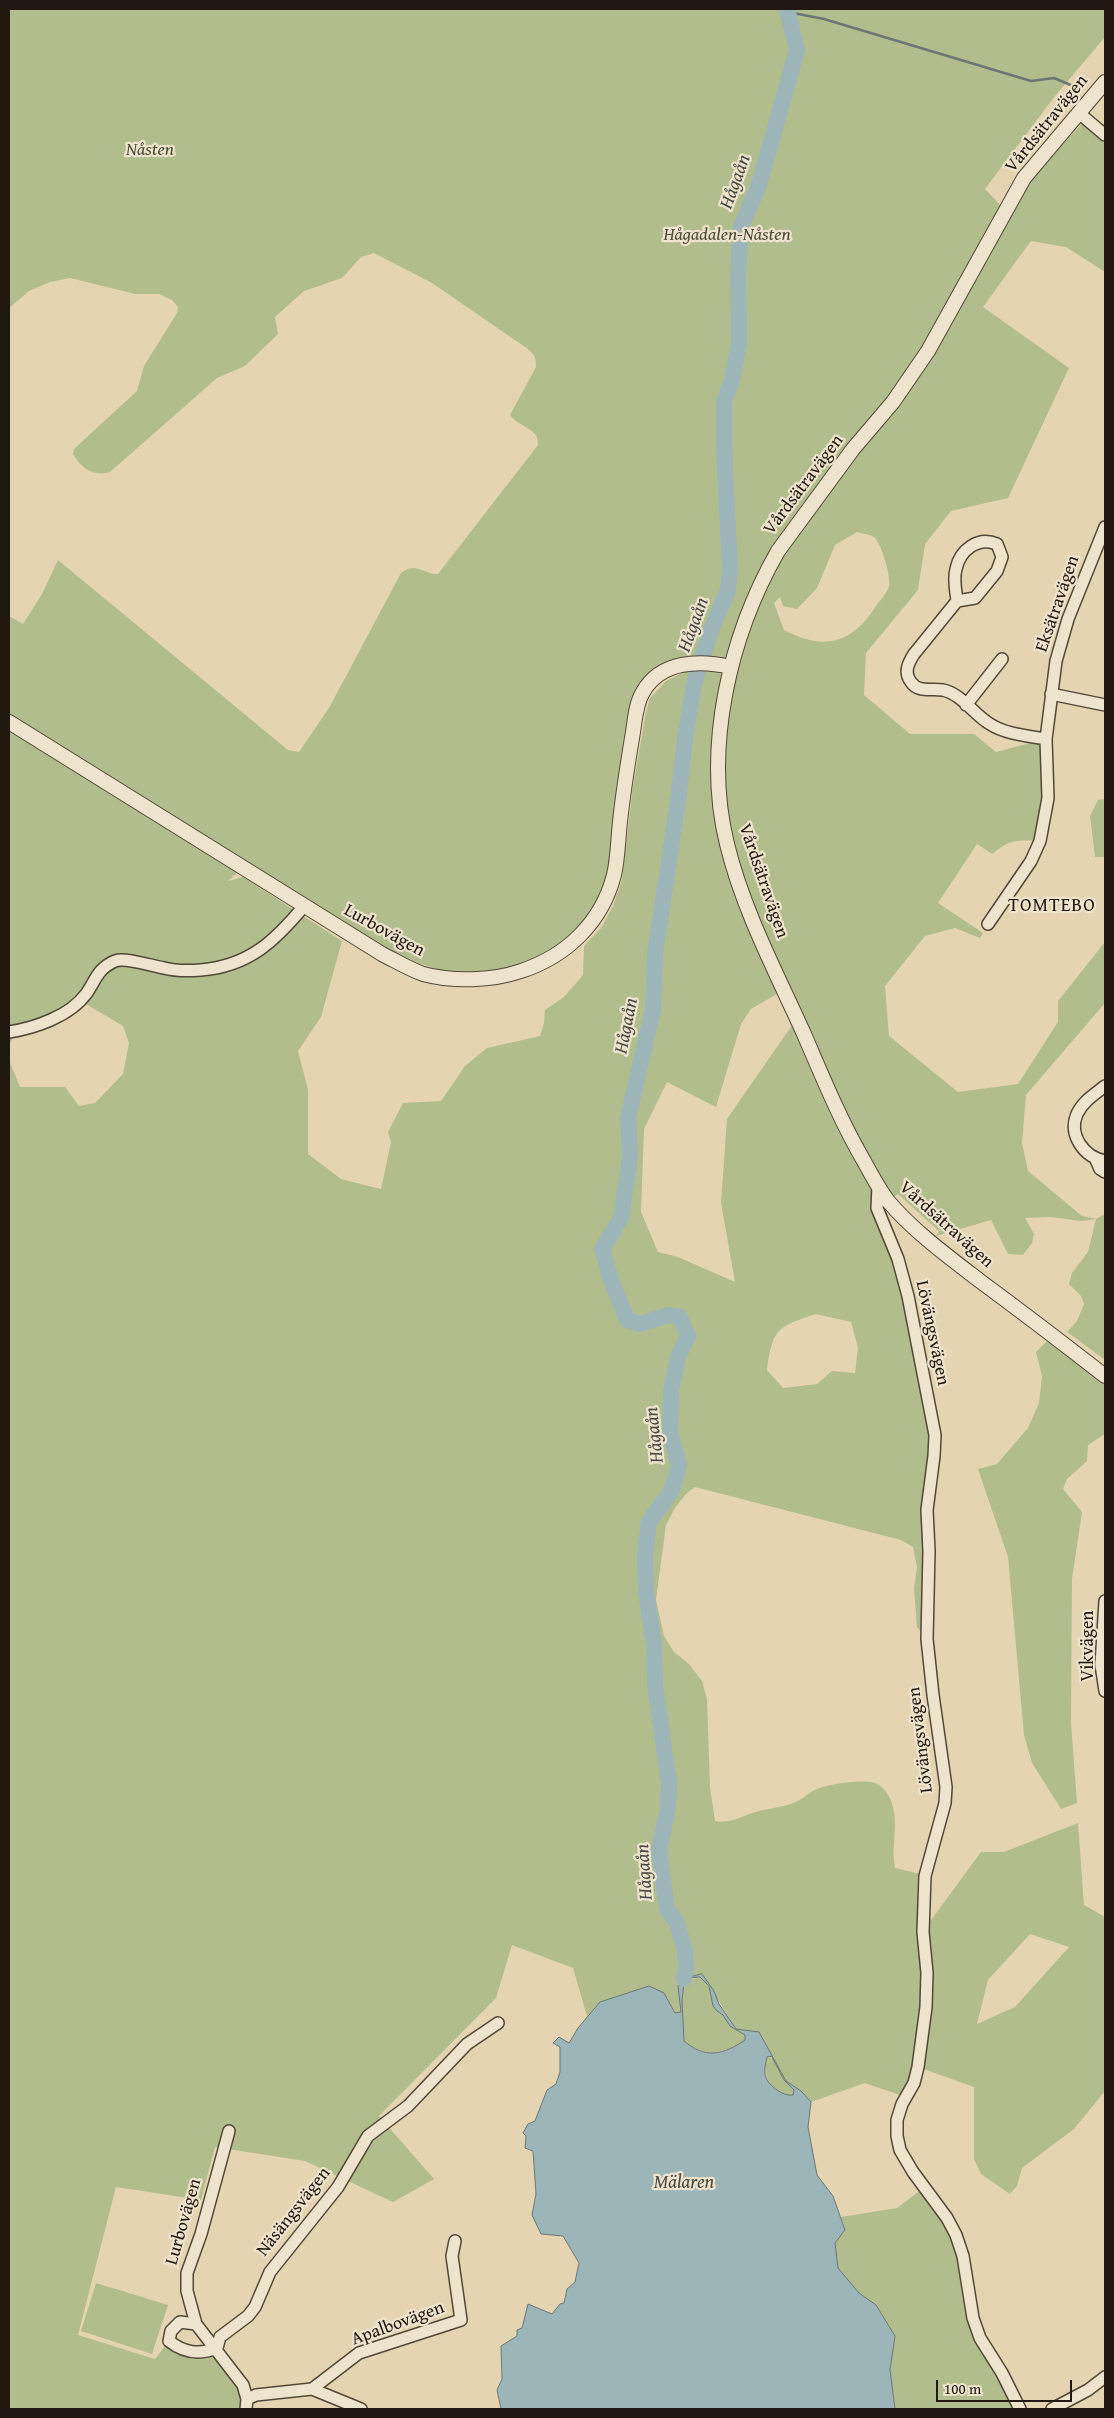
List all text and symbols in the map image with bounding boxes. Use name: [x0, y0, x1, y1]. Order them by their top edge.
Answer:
street label: Vårdsätravägen: [1001, 71, 1093, 177]
park label: Nåsten: [126, 139, 174, 161]
water label: Hågaån: [716, 152, 756, 212]
park label: Hågadalen-Nåsten: [663, 224, 791, 246]
street label: Vårdsätravägen: [759, 431, 849, 539]
street label: Eksätravägen: [1031, 553, 1085, 655]
water label: Hågaån: [674, 595, 714, 655]
street label: Vårdsätravägen: [733, 821, 793, 941]
district label: TOMTEBO: [1007, 895, 1097, 917]
street label: Lurbovägen: [340, 900, 428, 962]
water label: Hågaån: [610, 996, 644, 1056]
street label: Vårdsätravägen: [894, 1177, 998, 1273]
street label: Lövängsvägen: [910, 1279, 954, 1387]
water label: Hågaån: [641, 1406, 669, 1464]
street label: Vikvägen: [1077, 1611, 1099, 1681]
street label: Lövängsvägen: [904, 1686, 938, 1794]
water label: Hågaån: [632, 1843, 658, 1901]
street label: Näsängsvägen: [253, 2163, 335, 2261]
water label: Mälaren: [654, 2172, 714, 2194]
street label: Lurbovägen: [161, 2176, 207, 2268]
street label: Apalbovägen: [349, 2297, 447, 2351]
scale bar: [939, 2370, 1075, 2402]
text: 100 m: [944, 2378, 981, 2399]

